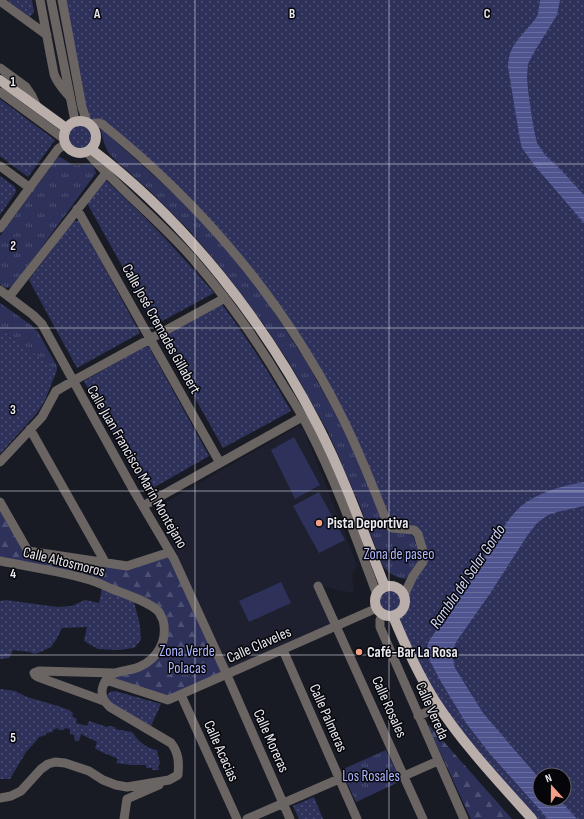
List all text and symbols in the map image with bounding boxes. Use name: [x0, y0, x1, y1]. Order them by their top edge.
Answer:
text: A: [93, 6, 101, 22]
text: B: [289, 6, 295, 22]
text: C: [484, 6, 491, 22]
text: 1: [10, 74, 16, 90]
text: 2: [10, 238, 16, 254]
street label: Calle José Cremades Gillabert: [117, 261, 205, 398]
street label: Calle Juan Francisco Marín Montejano: [82, 382, 192, 552]
text: 3: [10, 402, 16, 418]
place label: Pista Deportiva: [327, 514, 408, 533]
marker: Pista Deportiva: [314, 518, 324, 528]
water label: Rambla del Salar Gordo: [426, 521, 510, 633]
street label: Calle Altosmoros: [21, 543, 107, 581]
park label: Zona de paseo: [364, 545, 435, 564]
text: 4: [10, 566, 16, 582]
street label: Calle Claveles: [224, 622, 294, 668]
park label: Zona Verde Polacas: [159, 642, 215, 678]
place label: Café-Bar La Rosa: [367, 643, 458, 662]
marker: Café-Bar La Rosa: [354, 647, 364, 657]
street label: Calle Rosales: [367, 673, 411, 741]
street label: Calle Vereda: [411, 679, 453, 743]
street label: Calle Palmeras: [305, 681, 351, 755]
street label: Calle Moreras: [249, 706, 293, 776]
street label: Calle Acacias: [199, 717, 243, 785]
text: 5: [10, 730, 16, 746]
park label: Los Rosales: [342, 767, 400, 786]
north arrow: [532, 767, 572, 807]
text: N: [544, 771, 554, 785]

